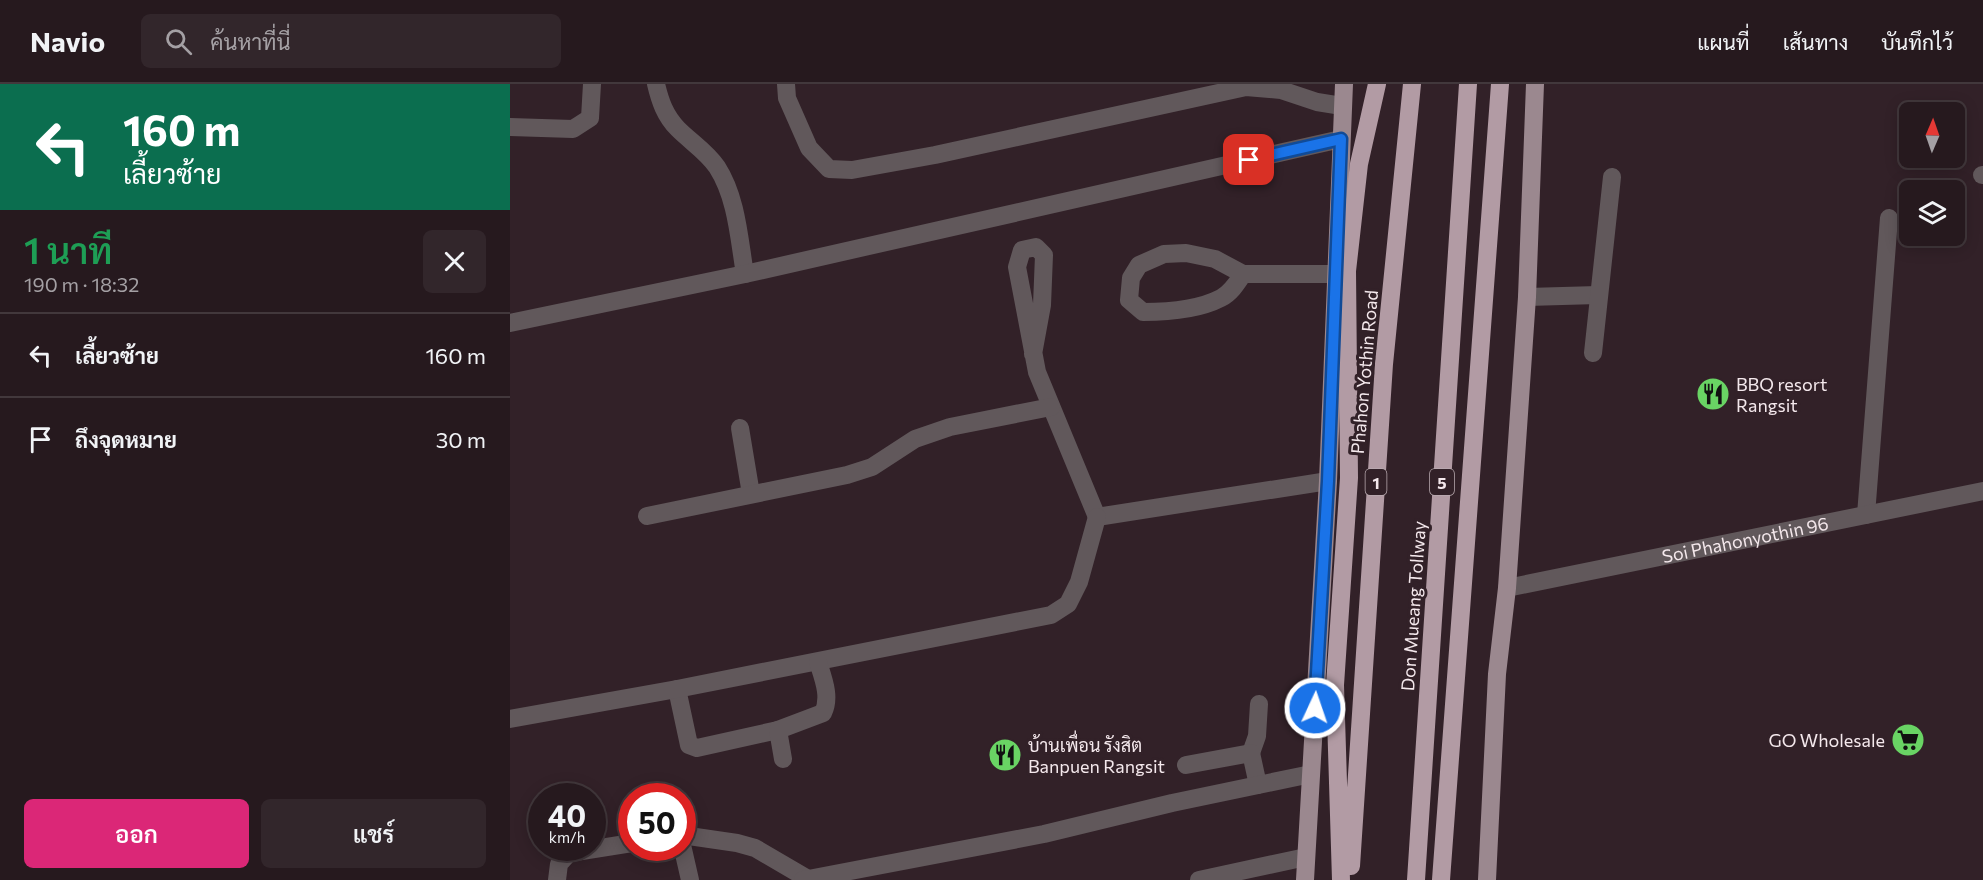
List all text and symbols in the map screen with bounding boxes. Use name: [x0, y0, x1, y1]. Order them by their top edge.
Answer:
search box: [141, 14, 561, 68]
text: Navio: [30, 24, 105, 58]
icon: search: [162, 25, 195, 58]
text: ค้นหาที่นี่: [210, 28, 291, 55]
text: แผนที่: [1697, 29, 1750, 54]
text: เส้นทาง: [1783, 29, 1848, 54]
text: บันทึกไว้: [1881, 29, 1953, 54]
north arrow: [1899, 102, 1965, 168]
map controls: [1899, 102, 1965, 246]
text: 160 m: [123, 103, 241, 155]
icon: left: [24, 108, 102, 186]
pin: [1223, 134, 1274, 185]
icon: arrive: [1232, 143, 1265, 176]
text: เลี้ยวซ้าย: [123, 157, 221, 190]
button: layers: [1899, 180, 1965, 246]
text: 1 นาที: [24, 227, 112, 271]
button: close: [423, 230, 486, 293]
text: 190 m · 18:32: [24, 272, 139, 296]
street label: Phahon Yothin Road: [1346, 289, 1382, 455]
icon: left: [24, 339, 57, 372]
text: เลี้ยวซ้าย: [75, 342, 159, 369]
text: 160 m: [425, 342, 486, 369]
place label: BBQ resort Rangsit: [1736, 373, 1827, 416]
restaurant icon: BBQ resort Rangsit: [1695, 376, 1731, 412]
icon: arrive: [24, 423, 57, 456]
text: ถึงจุดหมาย: [75, 426, 177, 453]
text: 30 m: [436, 426, 486, 453]
road number: 1: [1366, 469, 1386, 495]
road number: 5: [1430, 469, 1454, 495]
street label: Soi Phahonyothin 96: [1660, 512, 1830, 567]
street label: Don Mueang Tollway: [1396, 520, 1430, 692]
position arrow: [1283, 676, 1347, 740]
supermarket icon: GO Wholesale: [1890, 722, 1926, 758]
place label: GO Wholesale: [1768, 729, 1885, 751]
place label: บ้านเพื่อน รังสิต Banpuen Rangsit: [1028, 730, 1165, 777]
restaurant icon: บ้านเพื่อน รังสิต Banpuen Rangsit: [987, 737, 1023, 773]
speed limit sign: 50: [618, 783, 696, 861]
text: 40: [548, 796, 586, 833]
button: ออก: [24, 799, 249, 868]
button: แชร์: [261, 799, 486, 868]
text: km/h: [549, 828, 585, 846]

